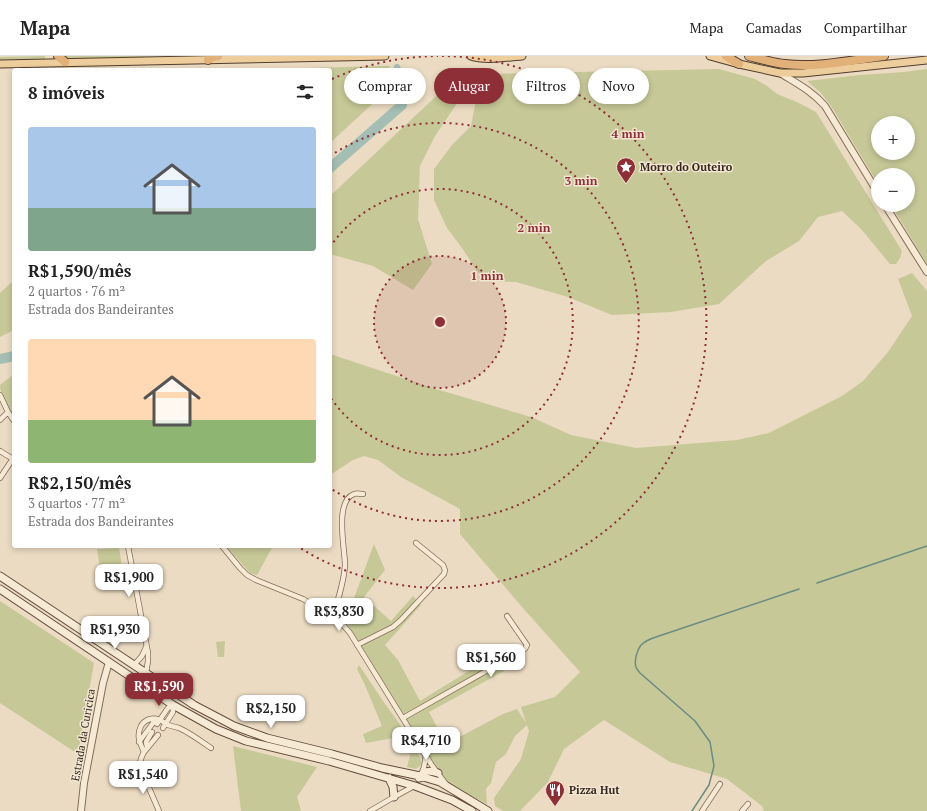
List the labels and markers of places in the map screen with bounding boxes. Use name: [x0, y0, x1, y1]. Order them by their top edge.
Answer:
place icon: Morro do Outeiro: [615, 156, 637, 184]
place label: Morro do Outeiro: [640, 160, 733, 174]
centre of rings: [433, 315, 447, 329]
pin: R$1,900: [92, 564, 166, 598]
pin: R$3,830: [302, 598, 376, 632]
pin: R$1,930: [78, 616, 152, 650]
pin: R$1,560: [454, 644, 528, 678]
pin: R$1,590: [122, 673, 196, 707]
pin: R$2,150: [234, 695, 308, 729]
pin: R$4,710: [389, 727, 463, 761]
pin: R$1,540: [106, 761, 180, 795]
restaurant icon: Pizza Hut: [544, 779, 566, 807]
place label: Pizza Hut: [569, 783, 620, 797]

